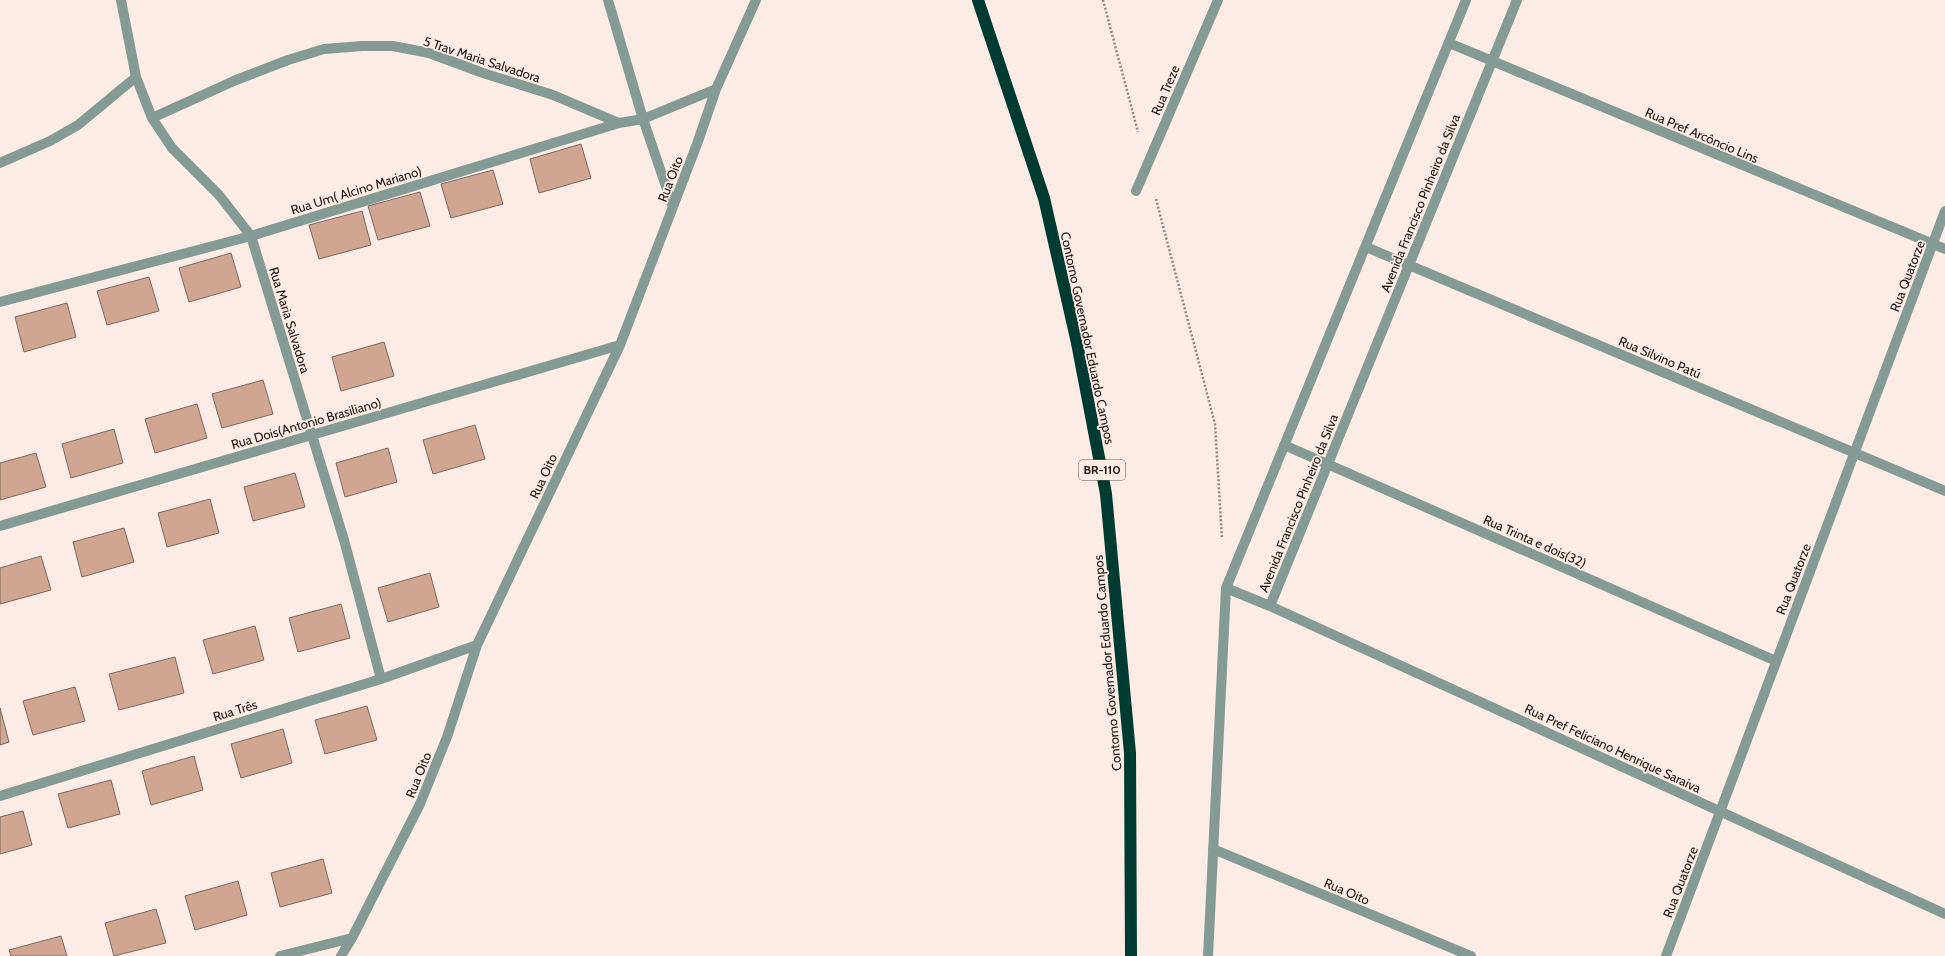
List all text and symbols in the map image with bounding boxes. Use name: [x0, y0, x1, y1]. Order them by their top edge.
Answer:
street label: 5 Trav Maria Salvadora: [422, 33, 543, 86]
street label: Rua Treze: [1147, 62, 1183, 117]
street label: Rua Pref Arcôncio Lins: [1643, 104, 1762, 166]
street label: Avenida Francisco Pinheiro da Silva: [1377, 111, 1463, 294]
street label: Rua Oito: [654, 154, 686, 204]
street label: Rua Um( Alcino Mariano): [289, 162, 423, 218]
street label: Contorno Governador Eduardo Campos: [1058, 230, 1118, 446]
street label: Rua Quatorze: [1886, 238, 1928, 314]
street label: Rua Maria Salvadora: [266, 265, 314, 376]
street label: Rua Silvino Patú: [1616, 332, 1704, 382]
street label: Rua Dois(Antonio Brasiliano): [229, 394, 383, 452]
street label: Avenida Francisco Pinheiro da Silva: [1255, 411, 1341, 594]
street label: Rua Oito: [526, 451, 560, 501]
road number: BR-110: [1079, 460, 1125, 480]
street label: Rua Trinta e dois(32): [1481, 511, 1589, 571]
street label: Rua Quatorze: [1772, 541, 1814, 617]
street label: Contorno Governador Eduardo Campos: [1090, 554, 1124, 772]
street label: Rua Três: [211, 696, 260, 724]
street label: Rua Pref Feliciano Henrique Saraiva: [1522, 700, 1704, 796]
street label: Rua Oito: [402, 750, 434, 800]
street label: Rua Quatorze: [1659, 844, 1701, 920]
street label: Rua Oito: [1322, 874, 1372, 908]

